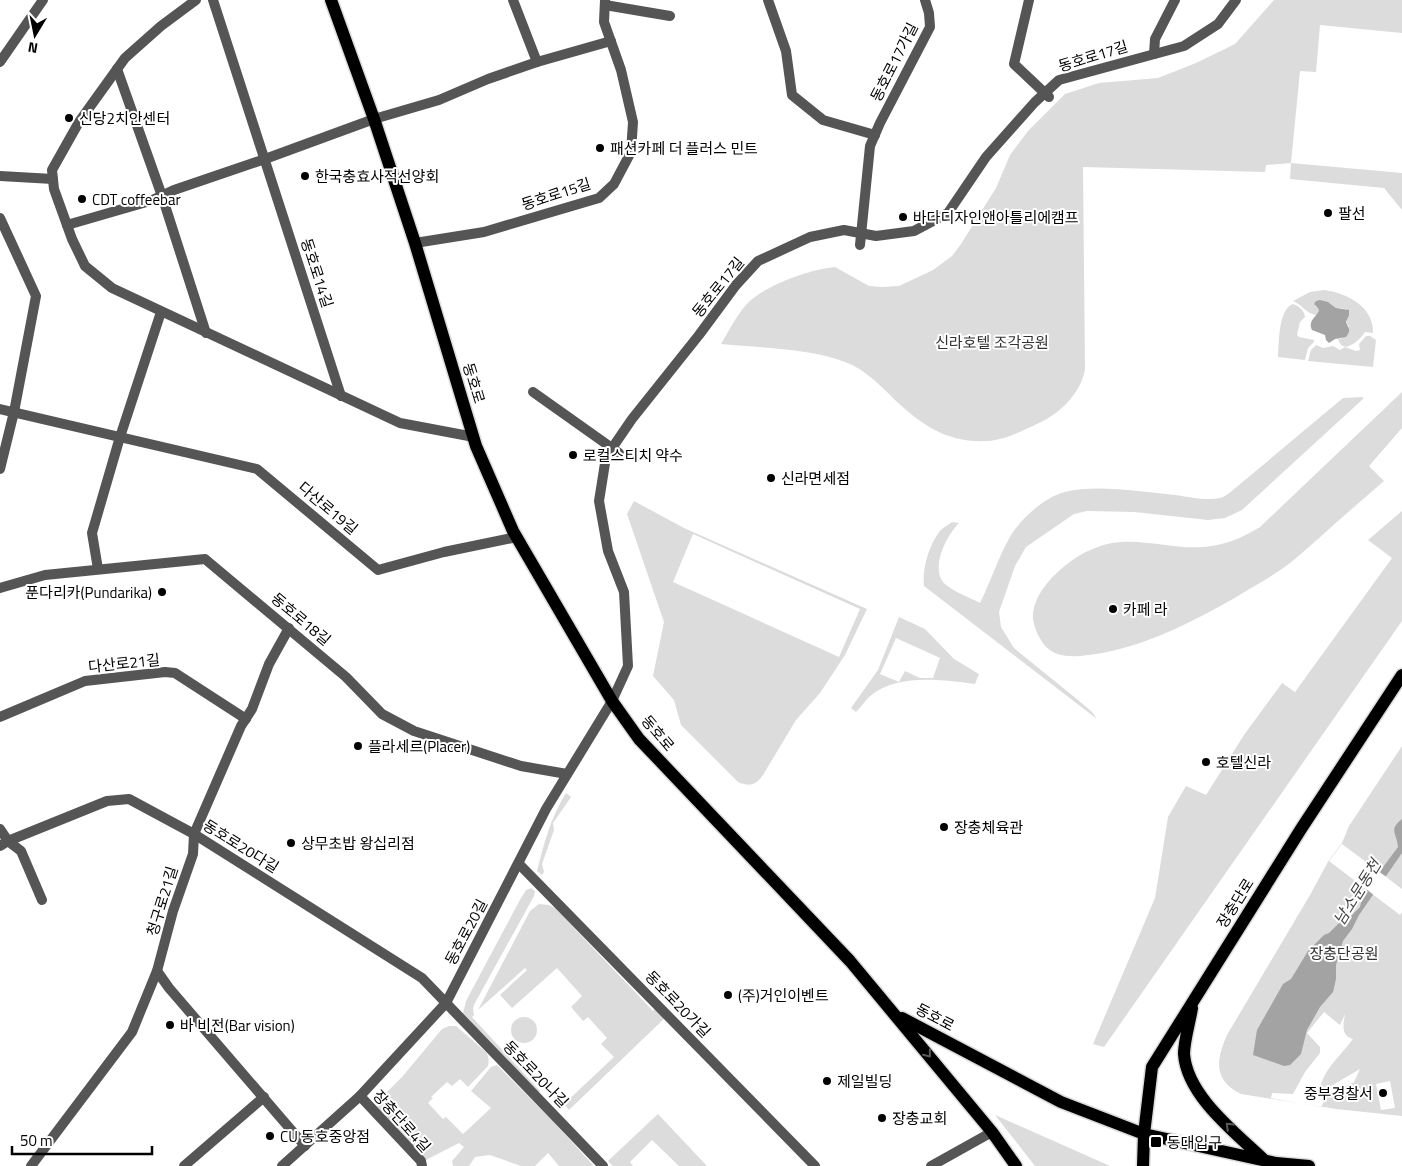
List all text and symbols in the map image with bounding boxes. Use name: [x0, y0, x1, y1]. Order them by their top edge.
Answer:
north arrow: [10, 10, 60, 60]
street label: 동호로17가길: [864, 19, 924, 105]
street label: 동호로17길: [1055, 34, 1131, 78]
text: N: [26, 37, 39, 59]
place label: 신당2치안센터: [79, 107, 170, 130]
marker: 신당2치안센터: [63, 112, 75, 124]
place label: 패션카페 더 플러스 민트: [610, 137, 758, 160]
marker: 패션카페 더 플러스 민트: [594, 142, 606, 154]
place label: 한국충효사적선양회: [315, 165, 439, 188]
marker: 한국충효사적선양회: [299, 170, 311, 182]
street label: 동호로15길: [518, 172, 594, 216]
place label: CDT coffeebar: [92, 188, 181, 211]
marker: CDT coffeebar: [76, 193, 88, 205]
place label: 팔선: [1338, 202, 1366, 225]
place label: 바다디자인앤아틀리에캠프: [913, 206, 1079, 229]
marker: 팔선: [1322, 207, 1334, 219]
marker: 바다디자인앤아틀리에캠프: [897, 211, 909, 223]
street label: 동호로14길: [295, 235, 339, 311]
street label: 동호로17길: [686, 252, 750, 322]
park label: 신라호텔 조각공원: [935, 331, 1049, 354]
street label: 동호로: [457, 360, 491, 406]
place label: 로컬스티치 약수: [583, 444, 683, 467]
marker: 로컬스티치 약수: [567, 449, 579, 461]
place label: 신라면세점: [781, 467, 850, 490]
marker: 신라면세점: [765, 472, 777, 484]
street label: 다산로19길: [293, 476, 363, 540]
place label: 푼다리카(Pundarika): [25, 581, 152, 604]
marker: 푼다리카(Pundarika): [156, 586, 168, 598]
street label: 동호로18길: [266, 587, 336, 651]
place label: 카페 라: [1123, 598, 1168, 621]
marker: 카페 라: [1107, 603, 1119, 615]
street label: 다산로21길: [87, 648, 161, 678]
street label: 동호로: [636, 710, 680, 756]
place label: 플라세르(Placer): [368, 735, 470, 758]
marker: 플라세르(Placer): [352, 740, 364, 752]
place label: 호텔신라: [1216, 751, 1271, 774]
marker: 호텔신라: [1200, 756, 1212, 768]
street label: 동호로20다길: [199, 814, 283, 878]
place label: 장충체육관: [954, 816, 1023, 839]
marker: 장충체육관: [938, 821, 950, 833]
place label: 상무초밥 왕십리점: [301, 832, 415, 855]
marker: 상무초밥 왕십리점: [285, 837, 297, 849]
water label: 남소문동천: [1327, 853, 1388, 930]
street label: 청구로21길: [140, 863, 184, 939]
street label: 장충단로: [1211, 873, 1259, 933]
street label: 동호로20길: [439, 895, 493, 969]
park label: 장충단공원: [1309, 942, 1379, 965]
street label: 동호로20가길: [640, 965, 716, 1043]
place label: (주)거인이벤트: [738, 984, 829, 1007]
marker: (주)거인이벤트: [722, 989, 734, 1001]
street label: 동호로: [911, 997, 959, 1037]
place label: 바 비전(Bar vision): [180, 1014, 295, 1037]
marker: 바 비전(Bar vision): [164, 1019, 176, 1031]
street label: 동호로20나길: [498, 1035, 574, 1113]
one-way arrow: [922, 1048, 931, 1057]
place label: 제일빌딩: [837, 1070, 892, 1093]
marker: 제일빌딩: [821, 1075, 833, 1087]
place label: 중부경찰서: [1304, 1082, 1373, 1105]
street label: 장충단로4길: [368, 1085, 436, 1157]
marker: 중부경찰서: [1377, 1087, 1389, 1099]
place label: 장충교회: [892, 1107, 947, 1130]
marker: 장충교회: [876, 1112, 888, 1124]
one-way arrow: [1226, 1123, 1235, 1132]
scale bar: [12, 1124, 152, 1156]
place label: CU 동호중앙점: [280, 1125, 370, 1148]
text: 50 m: [20, 1129, 53, 1152]
marker: CU 동호중앙점: [264, 1130, 276, 1142]
place label: 동대입구: [1167, 1131, 1222, 1154]
marker: 동대입구: [1149, 1135, 1163, 1149]

